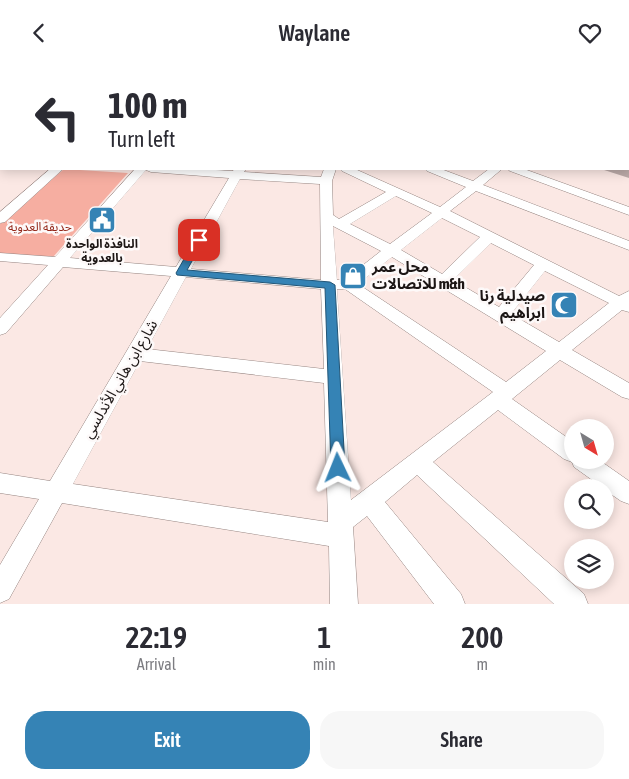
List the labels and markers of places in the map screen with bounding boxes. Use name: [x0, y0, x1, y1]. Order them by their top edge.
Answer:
public building icon: النافذة الواحدة بالعدوية: [87, 205, 117, 235]
pin: [178, 219, 220, 261]
place label: النافذة الواحدة بالعدوية: [66, 237, 138, 265]
place label: محل عمر للاتصالات m&h: [371, 258, 465, 292]
shop icon: محل عمر للاتصالات m&h: [338, 261, 368, 291]
place label: صيدلية رنا ابراهيم: [479, 287, 545, 324]
mosque icon: صيدلية رنا ابراهيم: [549, 290, 579, 320]

